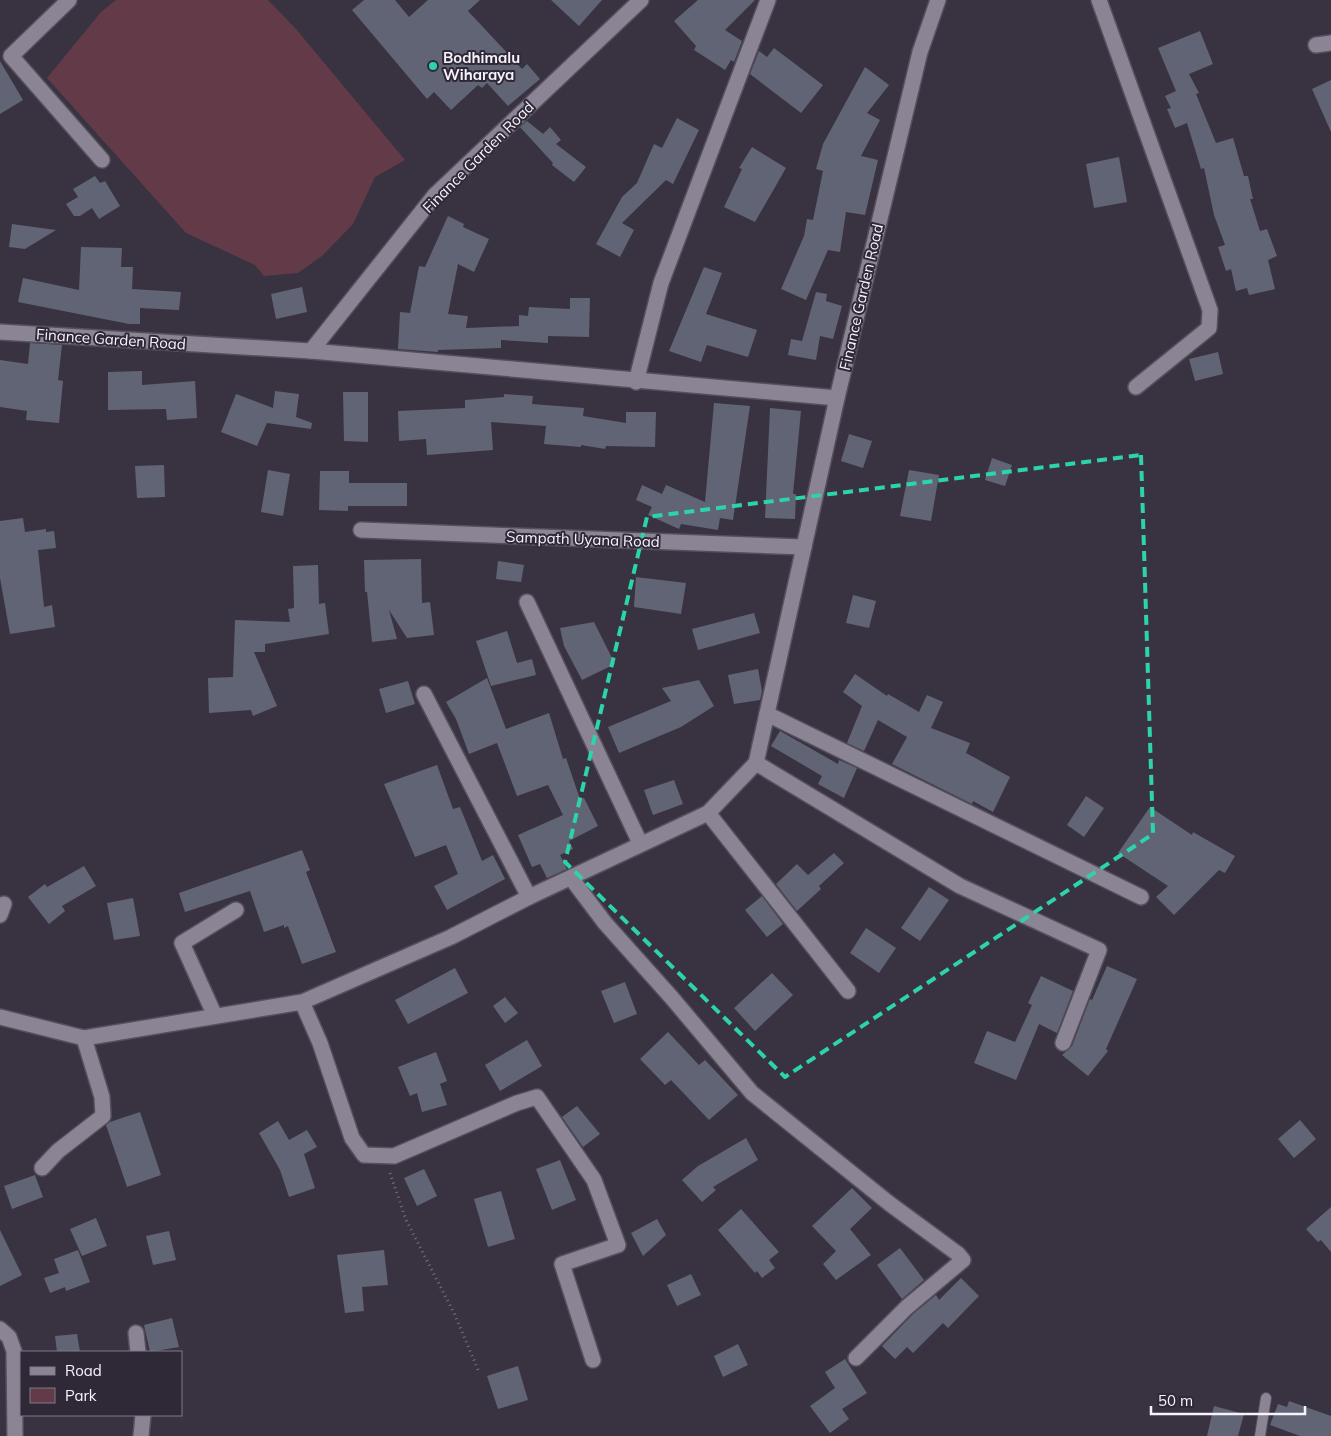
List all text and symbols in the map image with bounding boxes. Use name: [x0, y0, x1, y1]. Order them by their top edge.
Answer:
place label: Bodhimalu Wiharaya: [443, 48, 520, 84]
marker: Bodhimalu Wiharaya: [427, 60, 439, 72]
street label: Finance Garden Road: [418, 97, 538, 217]
street label: Finance Garden Road: [835, 222, 887, 372]
street label: Finance Garden Road: [36, 324, 186, 354]
street label: Sampath Uyana Road: [506, 527, 660, 551]
legend: [20, 1351, 182, 1416]
text: Road: [65, 1361, 102, 1380]
scale bar: [1151, 1384, 1305, 1416]
text: Park: [65, 1386, 97, 1405]
text: 50 m: [1158, 1391, 1193, 1410]

